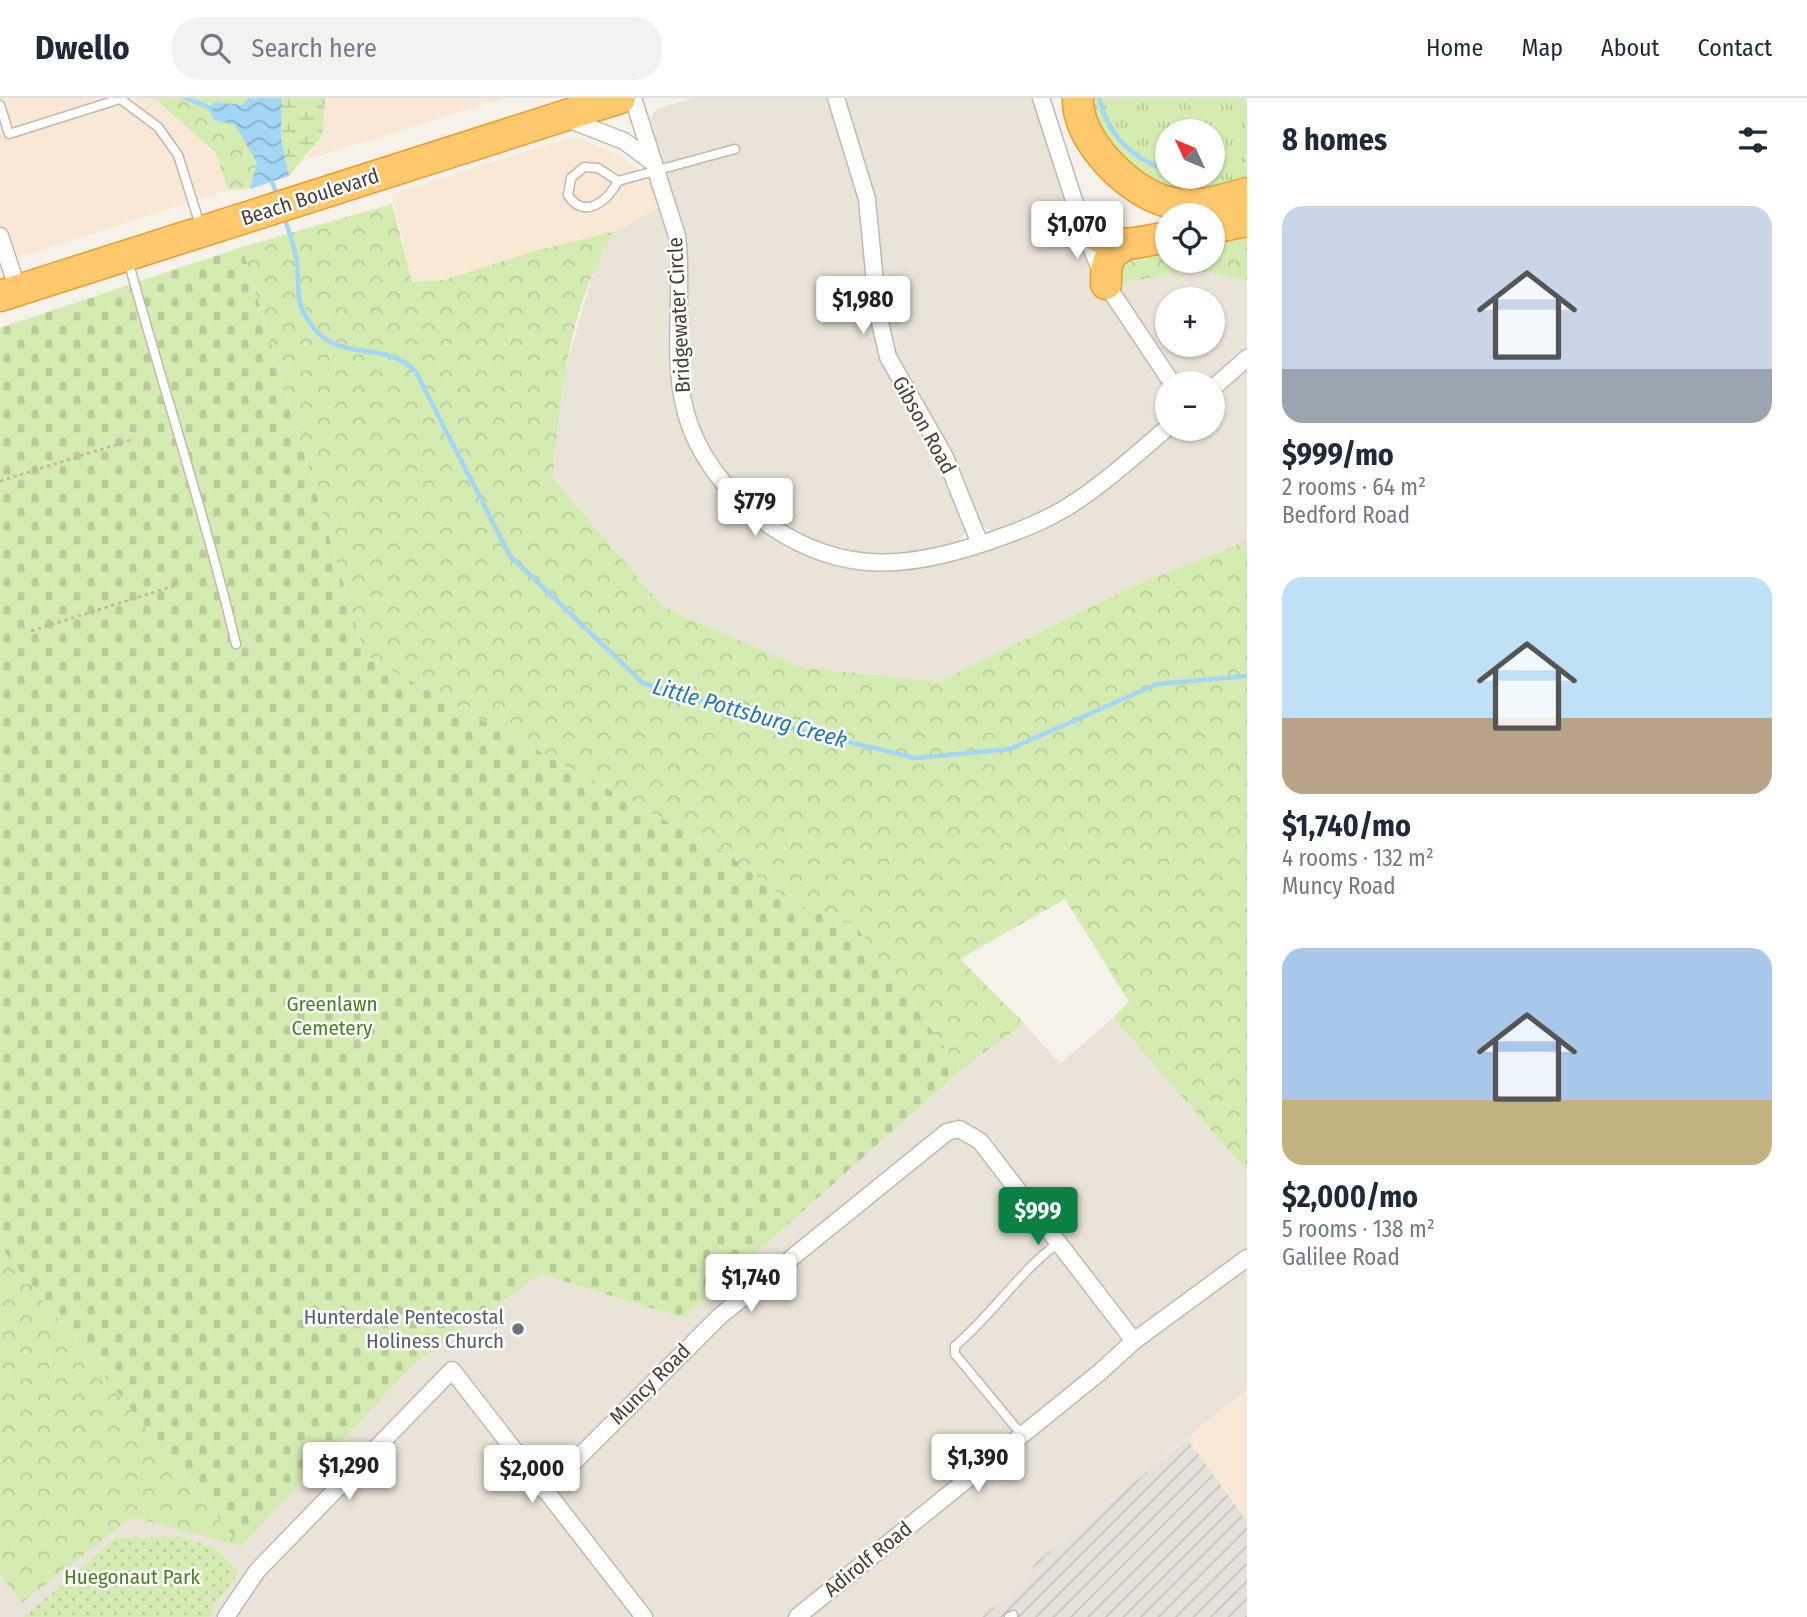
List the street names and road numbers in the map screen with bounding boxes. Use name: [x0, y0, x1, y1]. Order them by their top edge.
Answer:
street label: Beach Boulevard: [238, 162, 382, 232]
street label: Bridgewater Circle: [662, 237, 696, 393]
street label: Gibson Road: [886, 371, 962, 479]
street label: Muncy Road: [604, 1338, 696, 1430]
street label: Adirolf Road: [819, 1516, 917, 1602]

